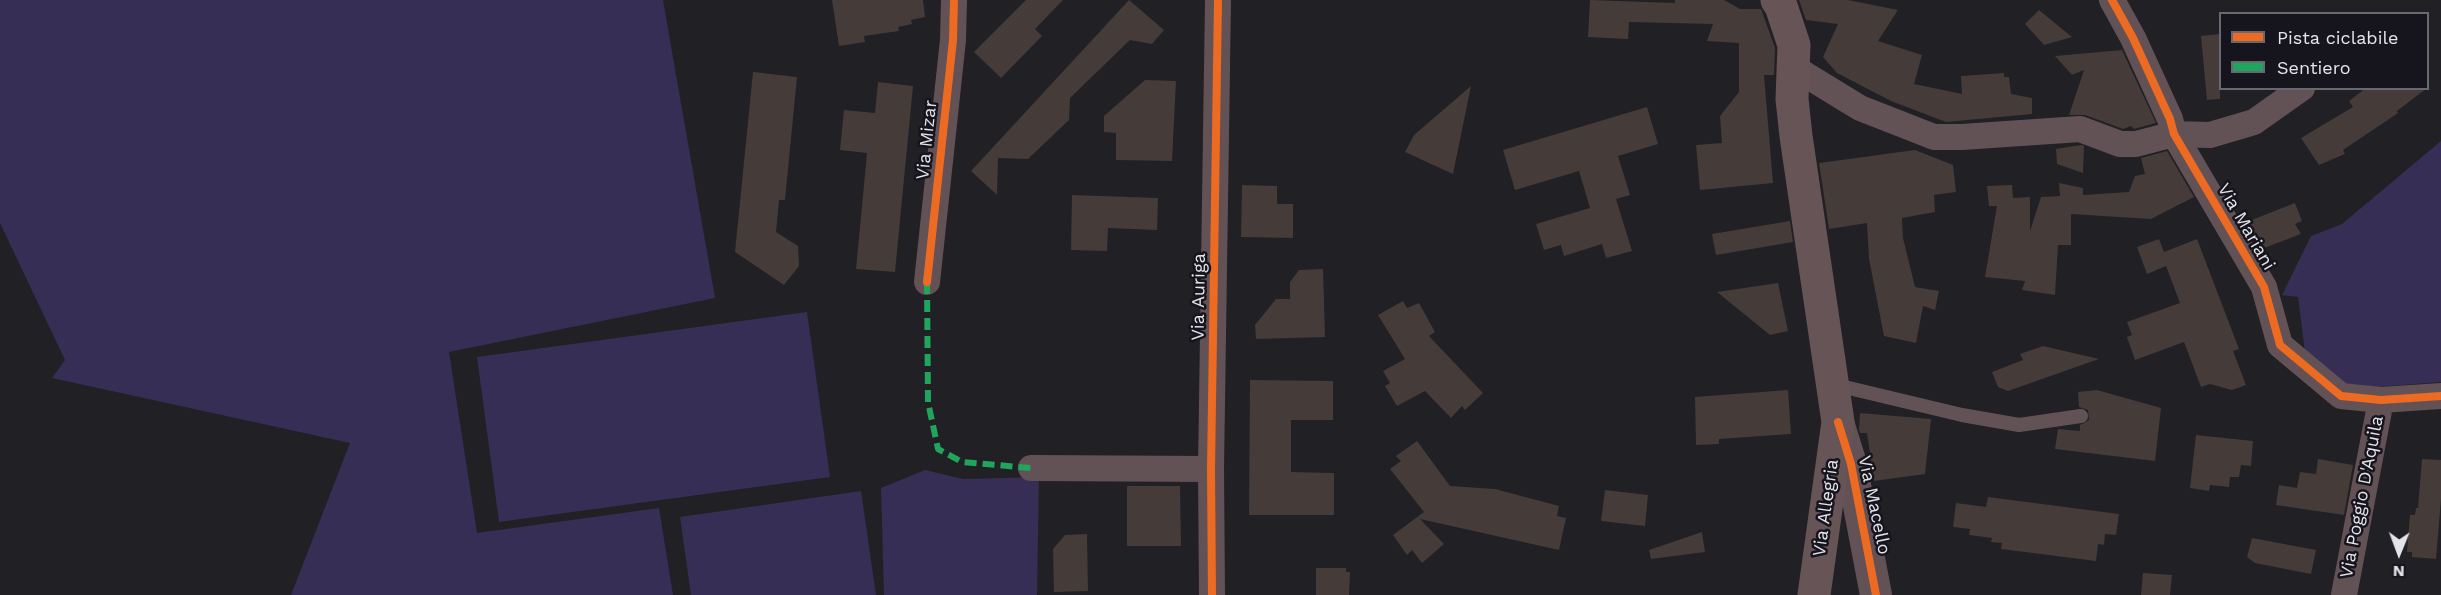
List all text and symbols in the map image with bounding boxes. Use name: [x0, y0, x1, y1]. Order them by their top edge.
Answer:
legend: [2219, 12, 2429, 90]
text: Pista ciclabile: [2277, 27, 2398, 48]
text: Sentiero: [2277, 57, 2351, 78]
street label: Via Mizar: [912, 99, 942, 181]
street label: Via Mariani: [2213, 180, 2279, 274]
street label: Via Auriga: [1187, 253, 1211, 341]
street label: Via Poggio D'Aquila: [2336, 414, 2388, 580]
street label: Via Macello: [1853, 454, 1895, 556]
street label: Via Allegria: [1808, 458, 1844, 558]
north arrow: [2369, 523, 2429, 583]
text: N: [2393, 562, 2405, 581]

